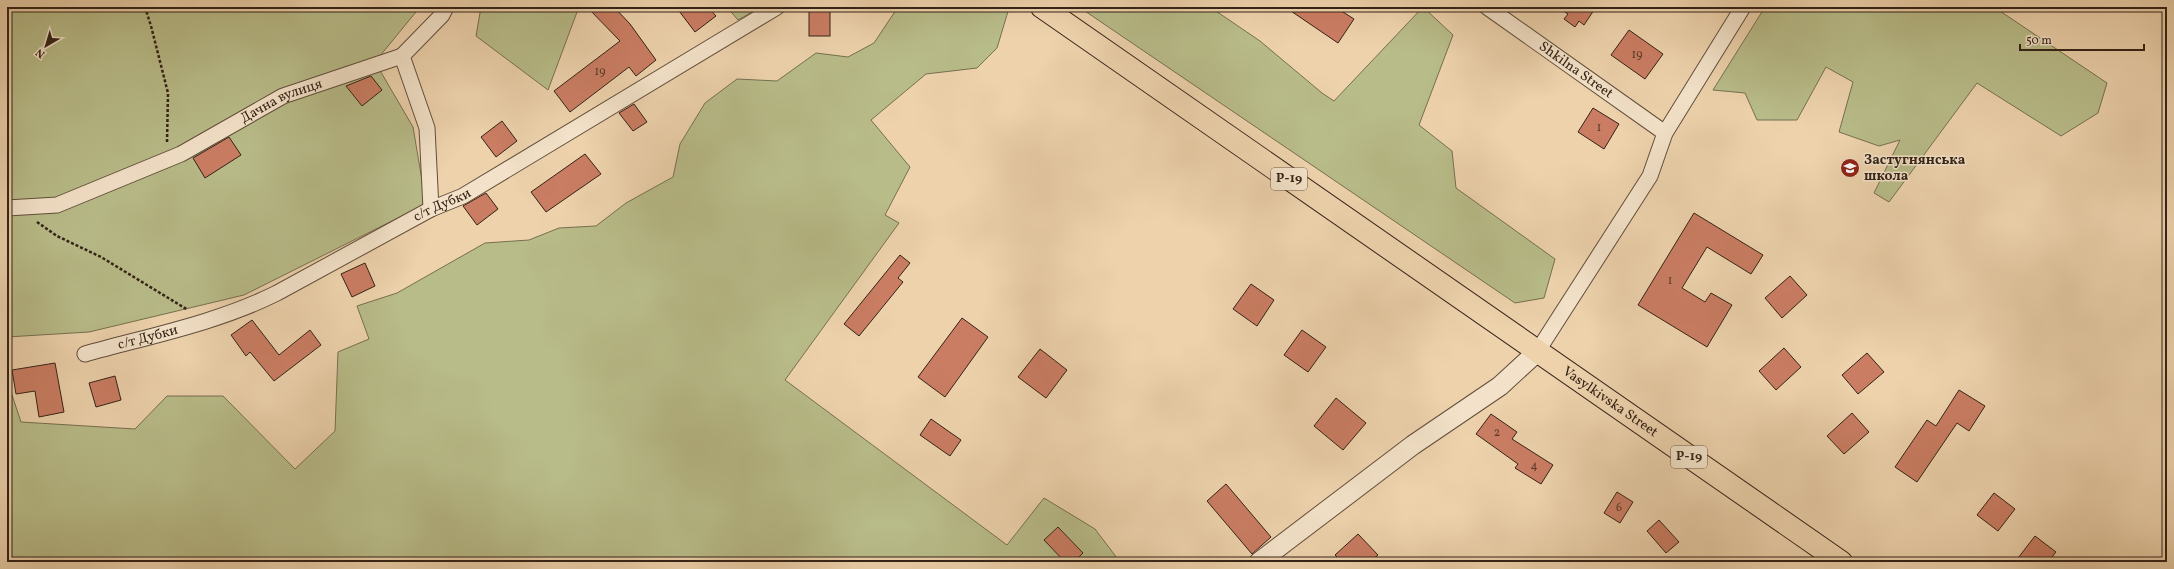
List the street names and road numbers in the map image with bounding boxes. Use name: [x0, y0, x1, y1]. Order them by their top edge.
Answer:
street label: Shkilna Street: [1535, 37, 1617, 103]
street label: Дачна вулиця: [237, 74, 325, 128]
road number: Р-19: [1271, 168, 1307, 190]
street label: с/т Дубки: [410, 184, 475, 226]
street label: с/т Дубки: [116, 320, 180, 354]
street label: Vasylkivska Street: [1559, 362, 1662, 442]
road number: Р-19: [1671, 446, 1707, 468]

